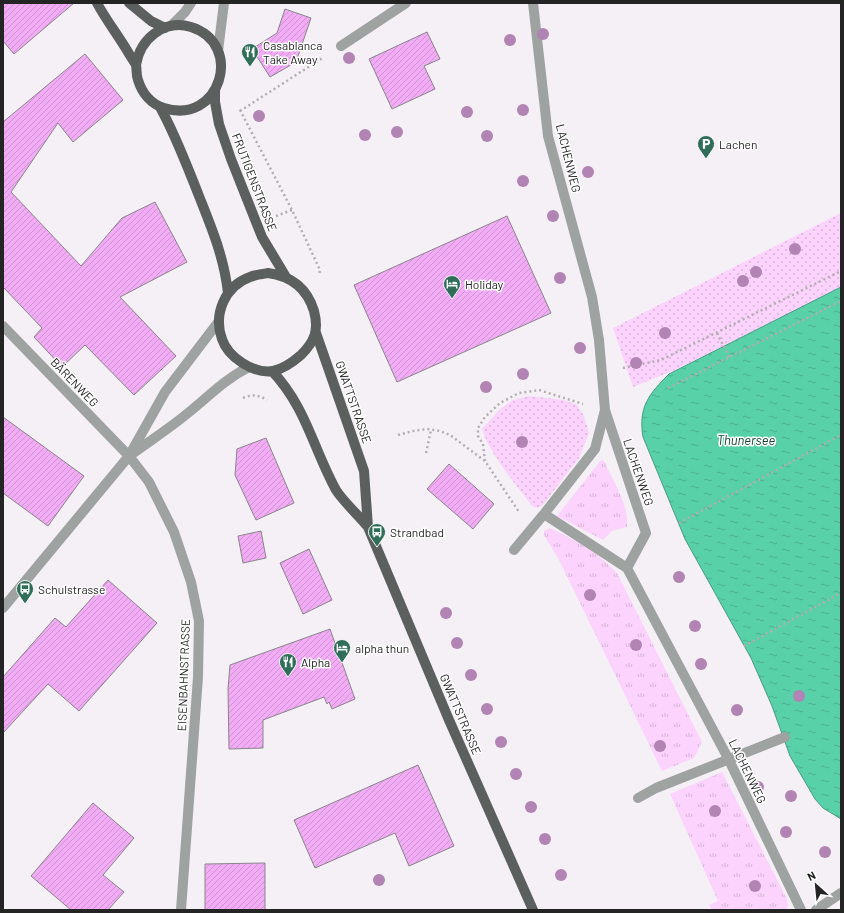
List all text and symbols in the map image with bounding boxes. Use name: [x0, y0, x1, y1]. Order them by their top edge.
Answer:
place label: Casablanca Take Away: [263, 38, 322, 66]
restaurant icon: Casablanca Take Away: [240, 42, 260, 67]
street label: LACHENWEG: [554, 122, 584, 194]
street label: FRUTIGENSTRASSE: [230, 131, 280, 233]
parking icon: Lachen: [696, 134, 716, 159]
place label: Lachen: [719, 137, 757, 151]
hotel icon: Holiday: [442, 274, 462, 299]
place label: Holiday: [465, 277, 504, 291]
street label: BÄRENWEG: [48, 355, 102, 409]
street label: GWATTSTRASSE: [333, 359, 375, 445]
water label: Thunersee: [717, 432, 775, 448]
street label: LACHENWEG: [621, 437, 657, 507]
bus stop icon: Strandbad: [367, 522, 387, 547]
place label: Strandbad: [390, 525, 444, 539]
bus stop icon: Schulstrasse: [15, 579, 35, 604]
place label: Schulstrasse: [38, 582, 105, 596]
street label: EISENBAHNSTRASSE: [174, 619, 192, 731]
hotel icon: alpha thun: [332, 638, 352, 663]
place label: alpha thun: [355, 641, 409, 655]
restaurant icon: Alpha: [278, 652, 298, 677]
place label: Alpha: [301, 655, 330, 669]
street label: GWATTSTRASSE: [438, 672, 484, 756]
street label: LACHENWEG: [726, 736, 770, 806]
north arrow: [796, 865, 836, 905]
text: N: [805, 868, 817, 883]

